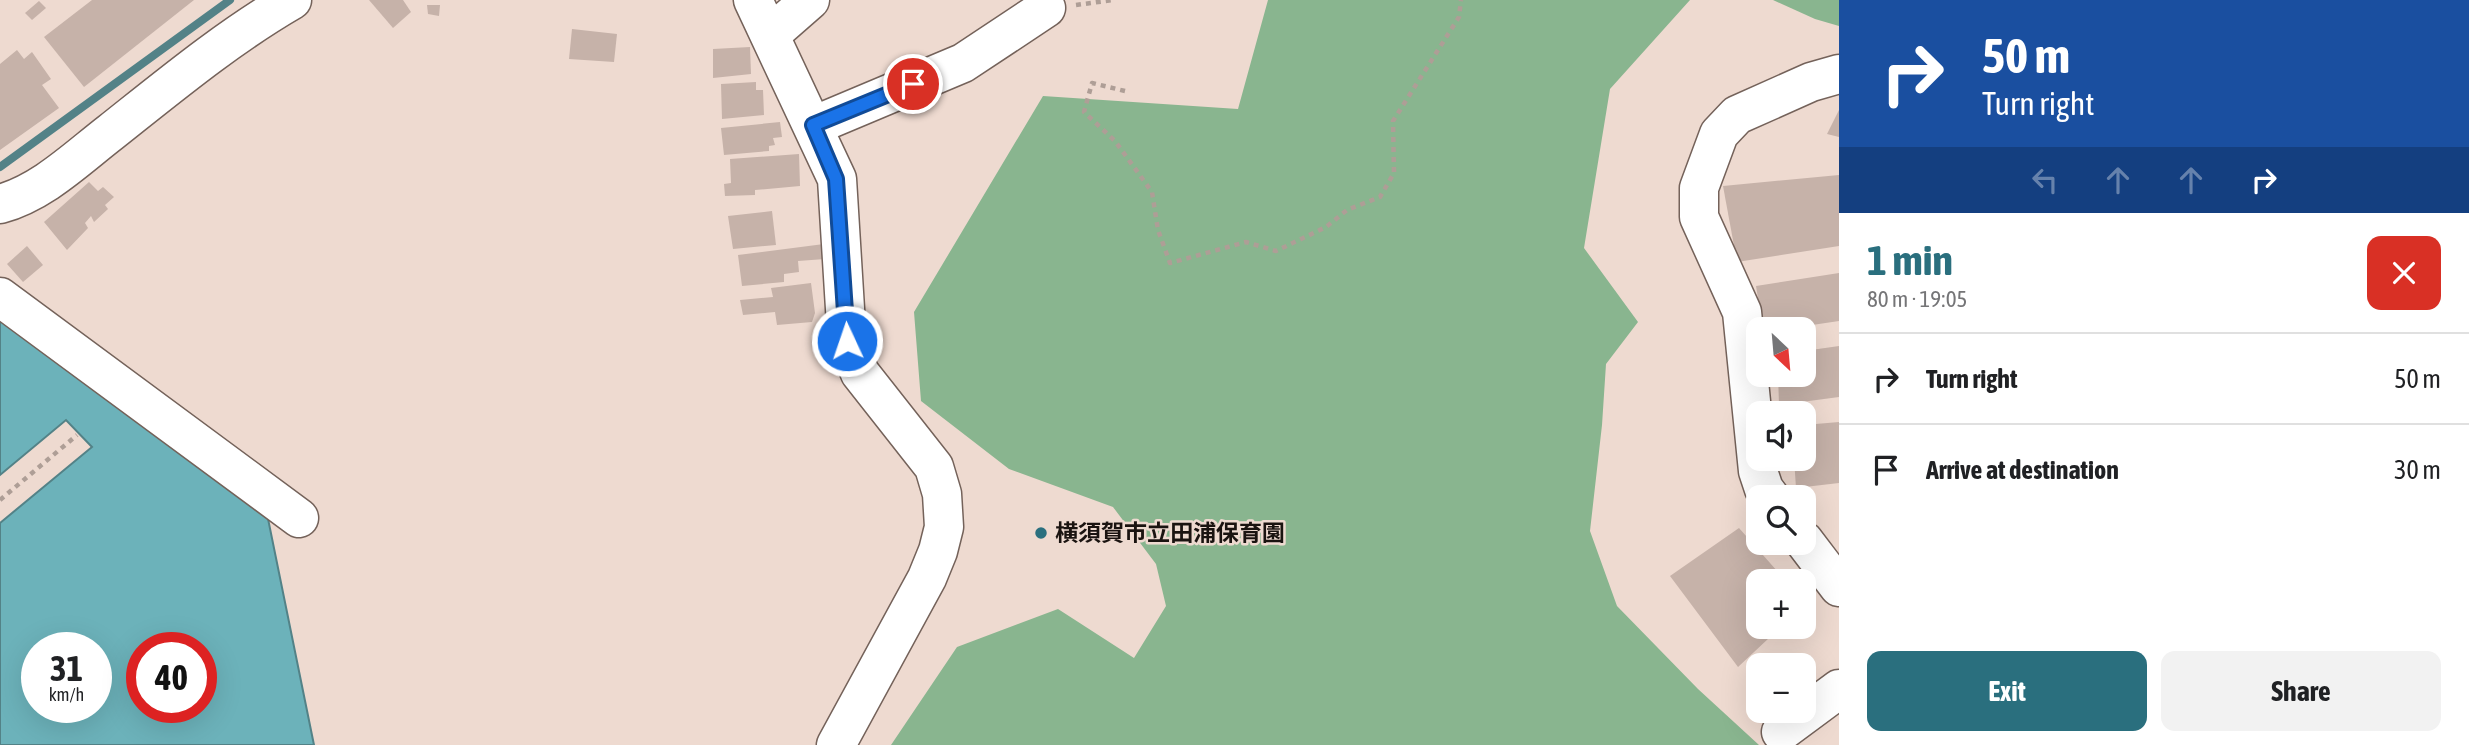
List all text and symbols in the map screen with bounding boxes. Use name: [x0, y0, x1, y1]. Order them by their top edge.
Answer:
text: 50 m: [1982, 27, 2070, 83]
icon: right: [1867, 28, 1958, 119]
pin: [883, 54, 943, 114]
icon: arrive: [894, 65, 932, 103]
text: Turn right: [1982, 85, 2095, 122]
icon: left: [2026, 161, 2064, 199]
icon: ahead: [2099, 161, 2137, 199]
icon: ahead: [2172, 161, 2210, 199]
icon: right: [2245, 161, 2283, 199]
text: 1 min: [1867, 236, 1953, 284]
button: close: [2367, 236, 2441, 310]
text: 80 m · 19:05: [1867, 286, 1967, 312]
position arrow: [810, 304, 884, 378]
north arrow: [1746, 317, 1816, 387]
map controls: [1746, 317, 1816, 723]
icon: right: [1867, 360, 1905, 398]
text: Turn right: [1926, 364, 2017, 394]
text: 50 m: [2394, 364, 2441, 394]
button: sound: [1746, 401, 1816, 471]
icon: arrive: [1867, 451, 1905, 489]
text: Arrive at destination: [1926, 455, 2119, 485]
text: 30 m: [2394, 455, 2441, 485]
button: search: [1746, 485, 1816, 555]
place label: 横須賀市立田浦保育園: [1055, 520, 1285, 546]
marker: 横須賀市立田浦保育園: [1033, 525, 1049, 541]
button: +: [1746, 569, 1816, 639]
speed limit sign: 40: [126, 632, 217, 723]
text: 31: [50, 648, 83, 688]
button: Exit: [1867, 651, 2147, 731]
button: Share: [2161, 651, 2441, 731]
button: −: [1746, 653, 1816, 723]
text: km/h: [49, 684, 84, 705]

